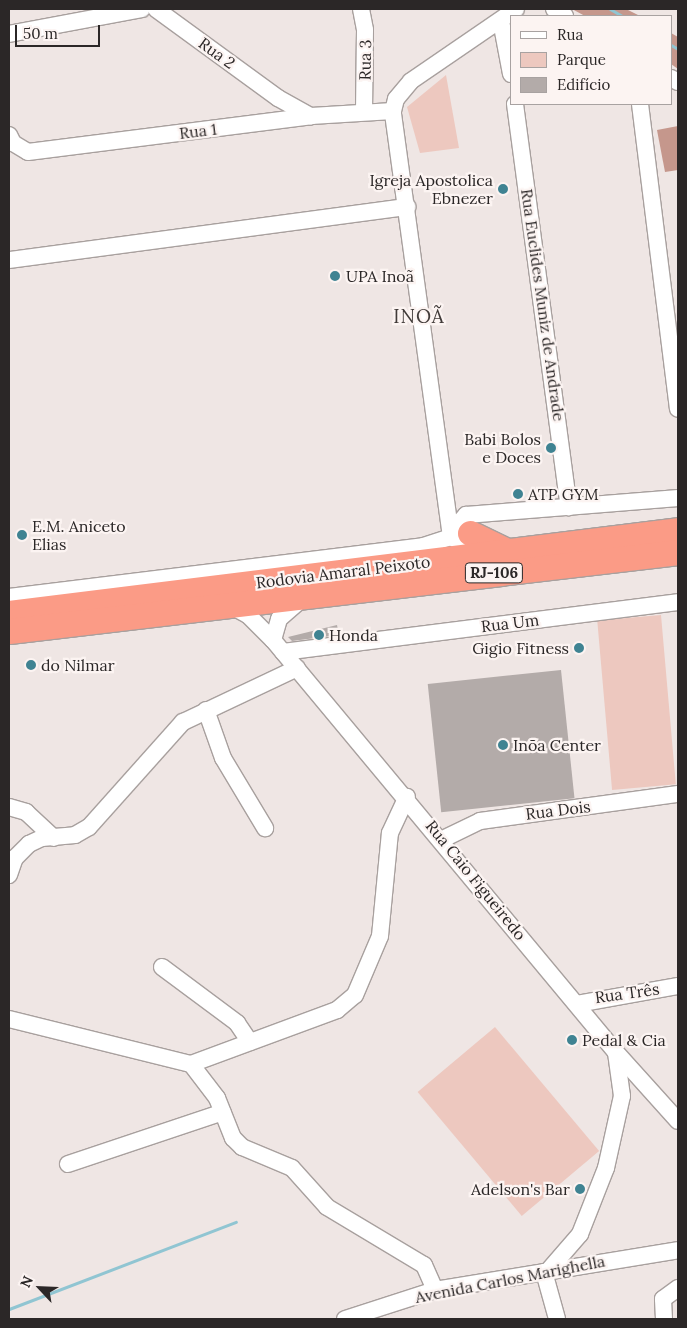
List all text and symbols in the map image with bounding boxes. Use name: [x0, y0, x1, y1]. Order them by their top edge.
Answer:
scale bar: [18, 15, 102, 47]
legend: [510, 15, 672, 105]
text: 50 m: [23, 24, 58, 43]
text: Rua: [557, 25, 583, 44]
street label: Rua 2: [195, 33, 239, 73]
street label: Rua 3: [355, 39, 375, 81]
text: Parque: [557, 50, 606, 69]
text: Edifício: [557, 75, 610, 94]
street label: Rua 1: [178, 119, 218, 143]
place label: Igreja Apostolica Ebnezer: [369, 170, 493, 208]
marker: Igreja Apostolica Ebnezer: [497, 183, 509, 195]
street label: Rua Euclides Muniz de Andrade: [517, 188, 569, 422]
place label: UPA Inoã: [346, 266, 414, 286]
marker: UPA Inoã: [328, 269, 342, 283]
district label: INOÃ: [393, 306, 445, 328]
place label: Babi Bolos e Doces: [464, 429, 541, 467]
marker: Babi Bolos e Doces: [545, 442, 557, 454]
place label: ATP GYM: [528, 484, 599, 504]
marker: ATP GYM: [512, 488, 524, 500]
place label: E.M. Aniceto Elias: [32, 516, 125, 554]
marker: E.M. Aniceto Elias: [16, 529, 28, 541]
street label: Rodovia Amaral Peixoto: [255, 552, 431, 592]
road number: RJ-106: [464, 560, 524, 586]
street label: Rua Um: [480, 610, 540, 636]
place label: Honda: [329, 625, 378, 645]
marker: Honda: [313, 629, 325, 641]
place label: Gigio Fitness: [472, 638, 569, 658]
marker: Gigio Fitness: [573, 642, 585, 654]
place label: do Nilmar: [41, 655, 115, 675]
marker: do Nilmar: [25, 659, 37, 671]
place label: Inõa Center: [513, 735, 601, 755]
marker: Inõa Center: [497, 739, 509, 751]
street label: Rua Dois: [524, 796, 592, 824]
street label: Rua Caio Figueiredo: [422, 816, 530, 944]
street label: Rua Três: [594, 979, 660, 1007]
place label: Pedal & Cia: [582, 1030, 666, 1050]
marker: Pedal & Cia: [566, 1034, 578, 1046]
place label: Adelson's Bar: [471, 1179, 570, 1199]
marker: Adelson's Bar: [574, 1183, 586, 1195]
street label: Avenida Carlos Marighella: [413, 1251, 607, 1307]
north arrow: [15, 1263, 65, 1313]
text: N: [16, 1273, 37, 1290]

